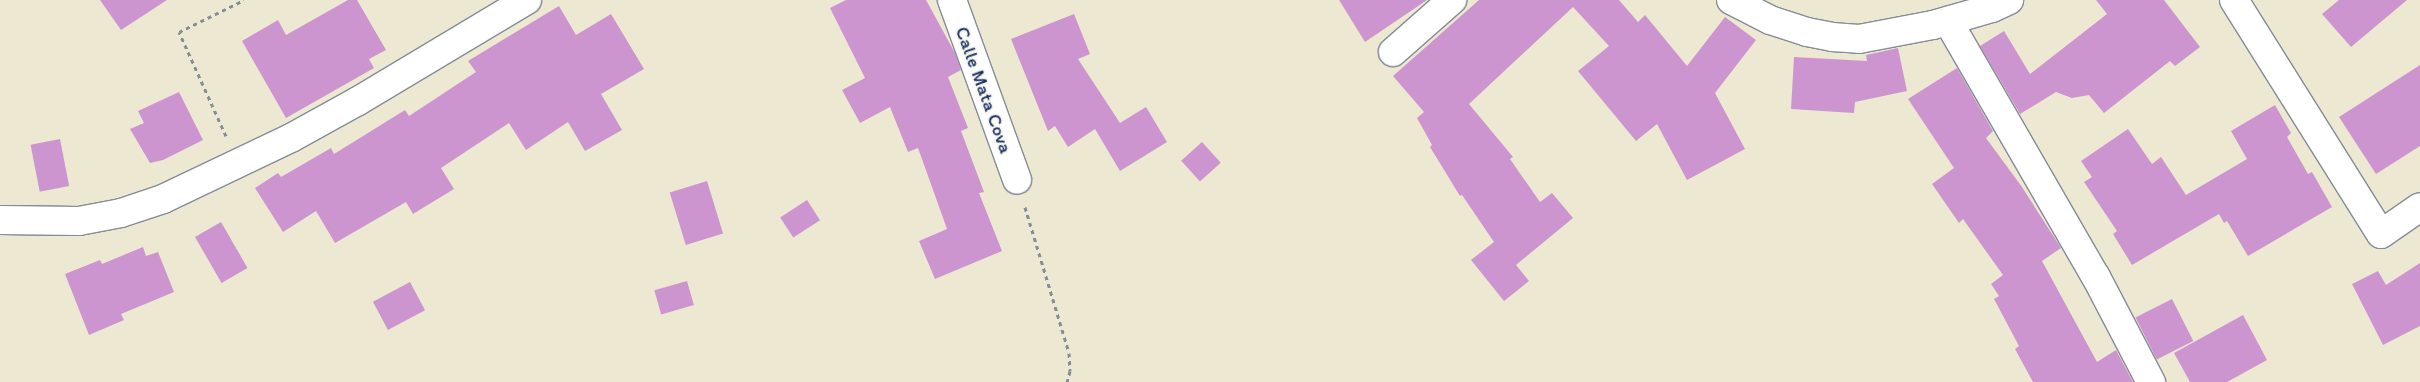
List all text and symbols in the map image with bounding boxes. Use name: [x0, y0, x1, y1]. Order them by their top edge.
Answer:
street label: Calle Mata Cova: [951, 24, 1017, 156]

